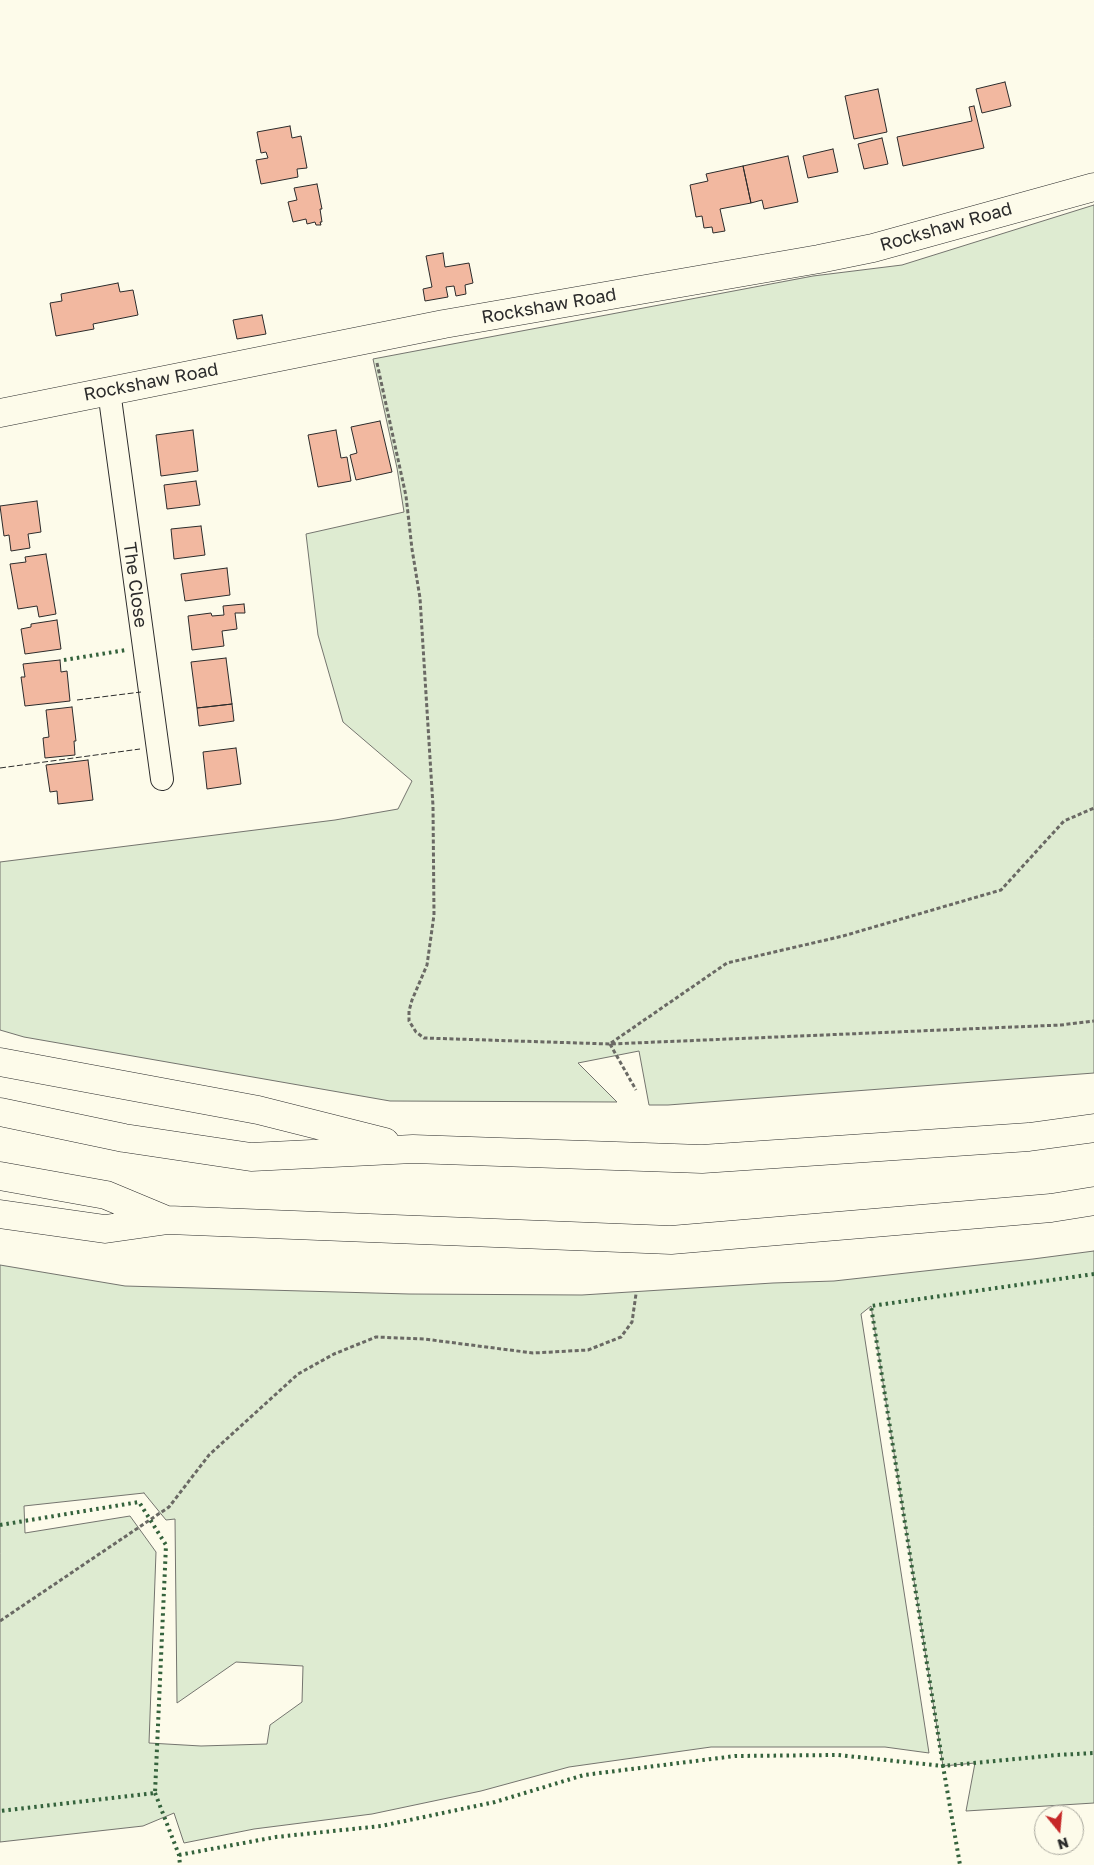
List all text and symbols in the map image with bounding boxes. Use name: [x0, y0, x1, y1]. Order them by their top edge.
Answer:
street label: Rockshaw Road: [877, 198, 1015, 256]
street label: Rockshaw Road: [480, 284, 618, 328]
street label: Rockshaw Road: [82, 358, 220, 406]
street label: The Close: [118, 541, 152, 629]
north arrow: [1034, 1805, 1084, 1855]
text: N: [1056, 1834, 1071, 1854]

